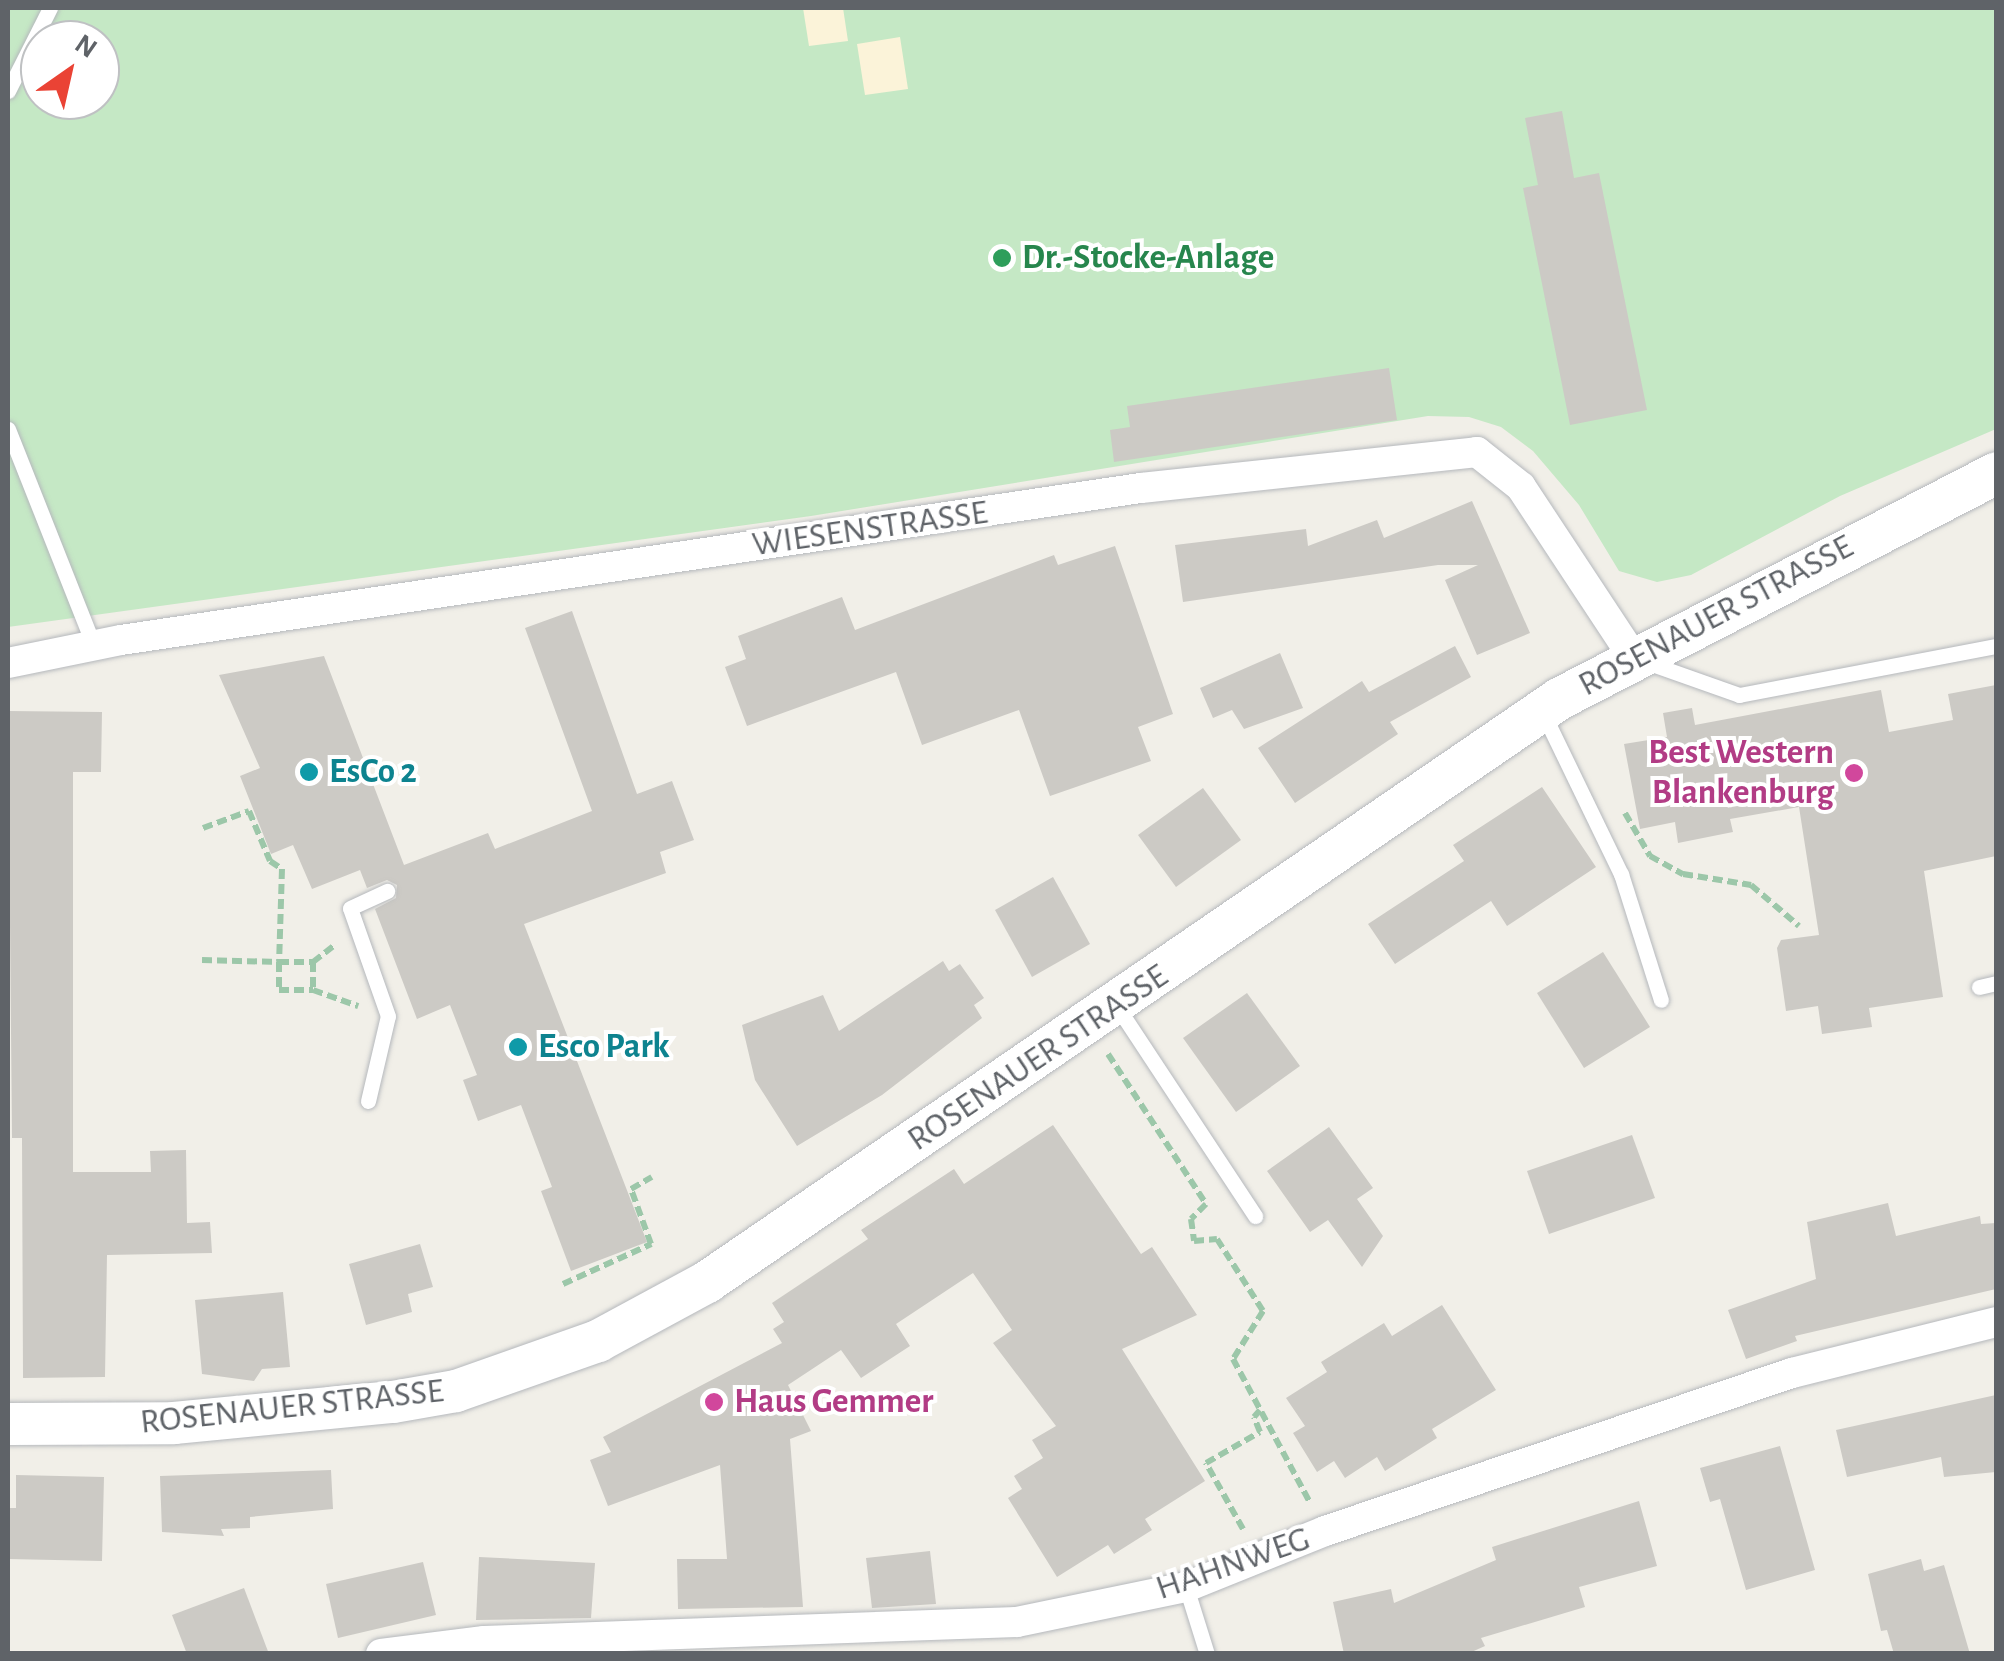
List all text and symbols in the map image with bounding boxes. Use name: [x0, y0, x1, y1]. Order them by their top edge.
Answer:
north arrow: [20, 20, 120, 120]
text: N: [70, 30, 102, 64]
place label: Dr.-Stocke-Anlage: [1022, 237, 1274, 279]
marker: Dr.-Stocke-Anlage: [991, 247, 1013, 269]
street label: WIESENSTRASSE: [749, 492, 991, 566]
street label: ROSENAUER STRASSE: [1572, 526, 1860, 706]
place label: Best Western Blankenburg: [1648, 732, 1834, 814]
place label: EsCo 2: [329, 751, 417, 793]
marker: EsCo 2: [298, 761, 320, 783]
marker: Best Western Blankenburg: [1843, 762, 1865, 784]
street label: ROSENAUER STRASSE: [900, 955, 1176, 1161]
place label: Esco Park: [538, 1026, 670, 1068]
marker: Esco Park: [507, 1036, 529, 1058]
street label: ROSENAUER STRASSE: [138, 1370, 446, 1444]
place label: Haus Gemmer: [734, 1381, 933, 1423]
marker: Haus Gemmer: [703, 1391, 725, 1413]
street label: HAHNWEG: [1151, 1518, 1315, 1610]

